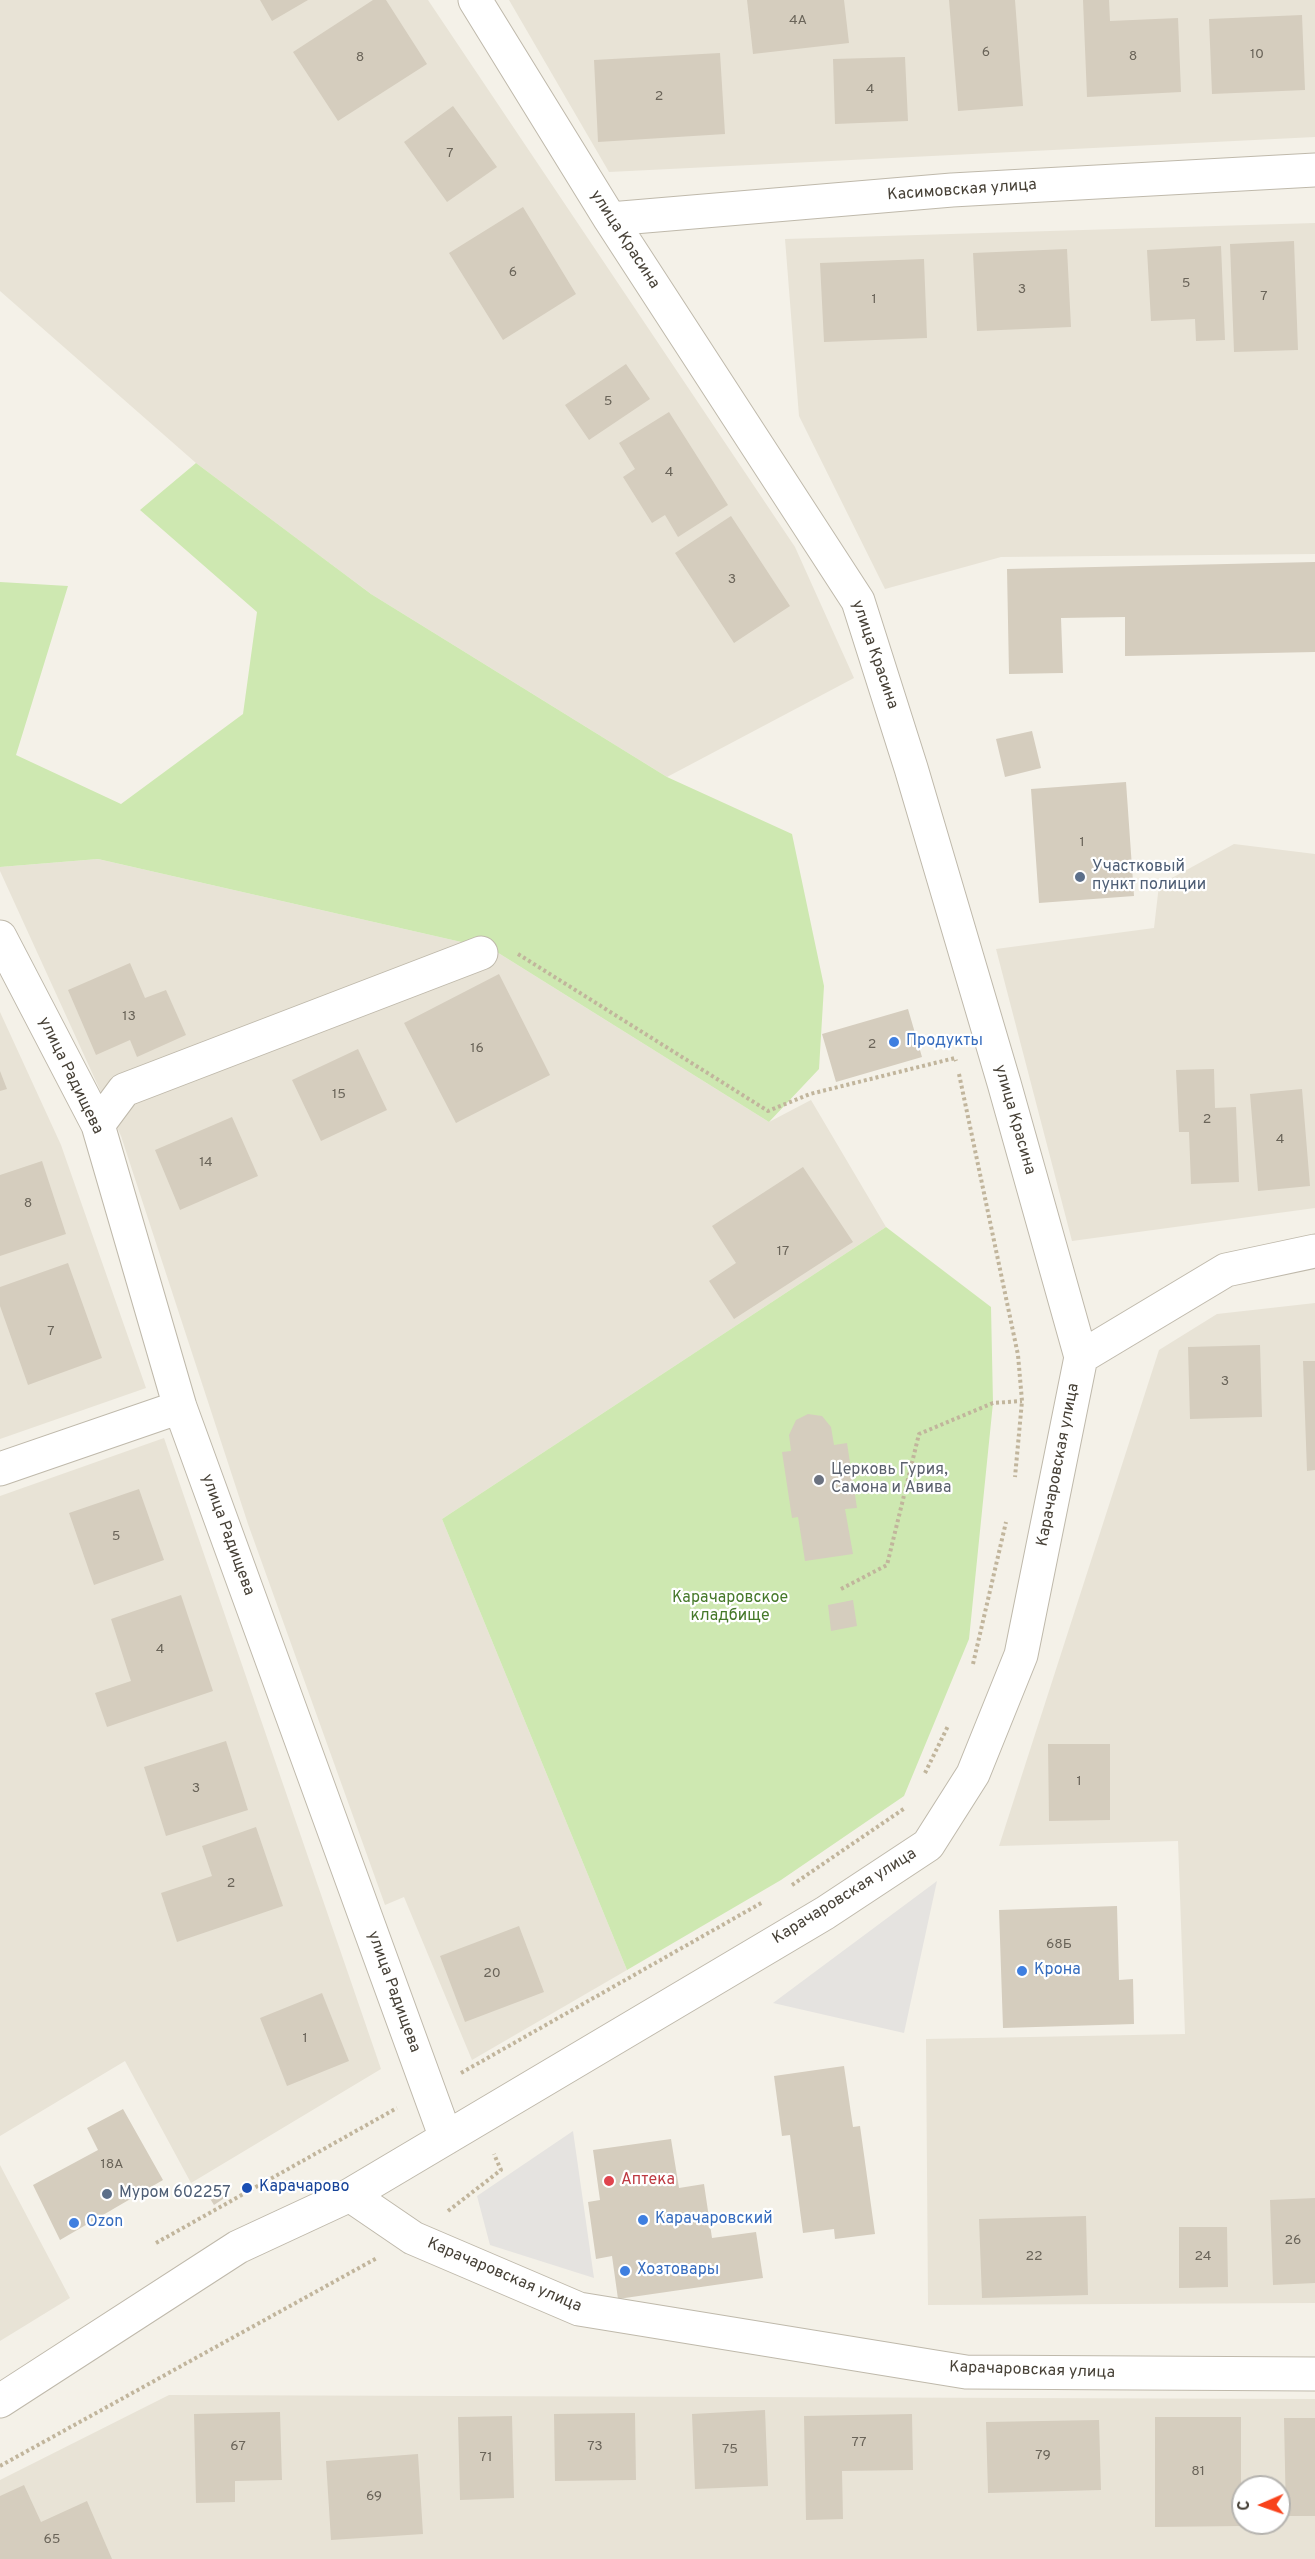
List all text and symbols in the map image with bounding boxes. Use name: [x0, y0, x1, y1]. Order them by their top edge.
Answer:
house number: 4А: [789, 13, 807, 29]
house number: 6: [982, 45, 990, 61]
house number: 10: [1250, 47, 1264, 63]
house number: 8: [1129, 49, 1137, 65]
house number: 8: [356, 50, 364, 66]
house number: 4: [866, 82, 874, 98]
house number: 2: [655, 89, 663, 105]
house number: 7: [446, 146, 454, 162]
street label: Касимовская улица: [887, 176, 1037, 206]
street label: улица Красина: [585, 187, 663, 293]
house number: 6: [509, 265, 517, 281]
house number: 5: [1182, 276, 1190, 292]
house number: 3: [1018, 282, 1026, 298]
house number: 7: [1260, 289, 1268, 305]
house number: 1: [871, 292, 877, 308]
house number: 5: [604, 394, 612, 410]
house number: 4: [665, 465, 673, 481]
house number: 3: [728, 572, 736, 588]
street label: улица Красина: [846, 598, 902, 712]
house number: 1: [1079, 835, 1085, 851]
place label: Участковый пункт полиции: [1092, 858, 1206, 896]
marker: Участковый пункт полиции: [1073, 870, 1087, 884]
house number: 13: [122, 1009, 136, 1025]
street label: улица Радищева: [33, 1014, 107, 1138]
place label: Продукты: [906, 1032, 983, 1052]
marker: Продукты: [887, 1035, 901, 1049]
house number: 2: [868, 1037, 876, 1053]
house number: 16: [470, 1041, 484, 1057]
street label: улица Красина: [989, 1063, 1039, 1177]
house number: 15: [332, 1087, 346, 1103]
house number: 2: [1203, 1112, 1211, 1128]
house number: 4: [1276, 1132, 1284, 1148]
house number: 14: [199, 1155, 213, 1171]
house number: 8: [24, 1196, 32, 1212]
house number: 17: [777, 1244, 789, 1260]
house number: 7: [47, 1324, 55, 1340]
house number: 3: [1221, 1374, 1229, 1390]
street label: Карачаровская улица: [1034, 1382, 1084, 1548]
place label: Церковь Гурия, Самона и Авива: [831, 1461, 951, 1499]
street label: улица Радищева: [196, 1472, 258, 1598]
marker: Церковь Гурия, Самона и Авива: [812, 1473, 826, 1487]
house number: 5: [112, 1529, 120, 1545]
park label: Карачаровское кладбище: [672, 1589, 788, 1627]
house number: 4: [156, 1642, 164, 1658]
house number: 1: [1076, 1774, 1082, 1790]
house number: 3: [192, 1781, 200, 1797]
street label: Карачаровская улица: [770, 1845, 920, 1949]
house number: 2: [227, 1876, 235, 1892]
street label: улица Радищева: [362, 1929, 424, 2055]
house number: 68Б: [1046, 1937, 1072, 1953]
place label: Крона: [1034, 1961, 1081, 1981]
marker: Крона: [1015, 1964, 1029, 1978]
house number: 20: [483, 1966, 501, 1982]
house number: 1: [302, 2031, 308, 2047]
house number: 18А: [100, 2157, 124, 2173]
place label: Аптека: [621, 2171, 675, 2191]
marker: Аптека: [602, 2174, 616, 2188]
place label: Карачарово: [259, 2178, 349, 2198]
marker: Карачарово: [240, 2181, 254, 2195]
place label: Муром 602257: [119, 2184, 231, 2204]
marker: Муром 602257: [100, 2187, 114, 2201]
place label: Карачаровский: [655, 2210, 773, 2230]
place label: Ozon: [86, 2213, 123, 2233]
marker: Карачаровский: [636, 2213, 650, 2227]
marker: Ozon: [67, 2216, 81, 2230]
house number: 26: [1285, 2233, 1301, 2249]
street label: Карачаровская улица: [424, 2235, 584, 2317]
house number: 22: [1025, 2249, 1043, 2265]
house number: 24: [1194, 2249, 1212, 2265]
place label: Хозтовары: [637, 2261, 719, 2281]
marker: Хозтовары: [618, 2264, 632, 2278]
street label: Карачаровская улица: [949, 2359, 1115, 2383]
house number: 77: [851, 2435, 867, 2451]
house number: 67: [230, 2439, 246, 2455]
house number: 73: [587, 2439, 603, 2455]
house number: 75: [722, 2442, 738, 2458]
house number: 79: [1035, 2448, 1051, 2464]
house number: 71: [480, 2450, 492, 2466]
house number: 81: [1191, 2464, 1205, 2480]
north arrow: [1231, 2475, 1291, 2535]
house number: 69: [366, 2489, 382, 2505]
text: С: [1235, 2500, 1255, 2511]
house number: 65: [43, 2532, 61, 2548]

